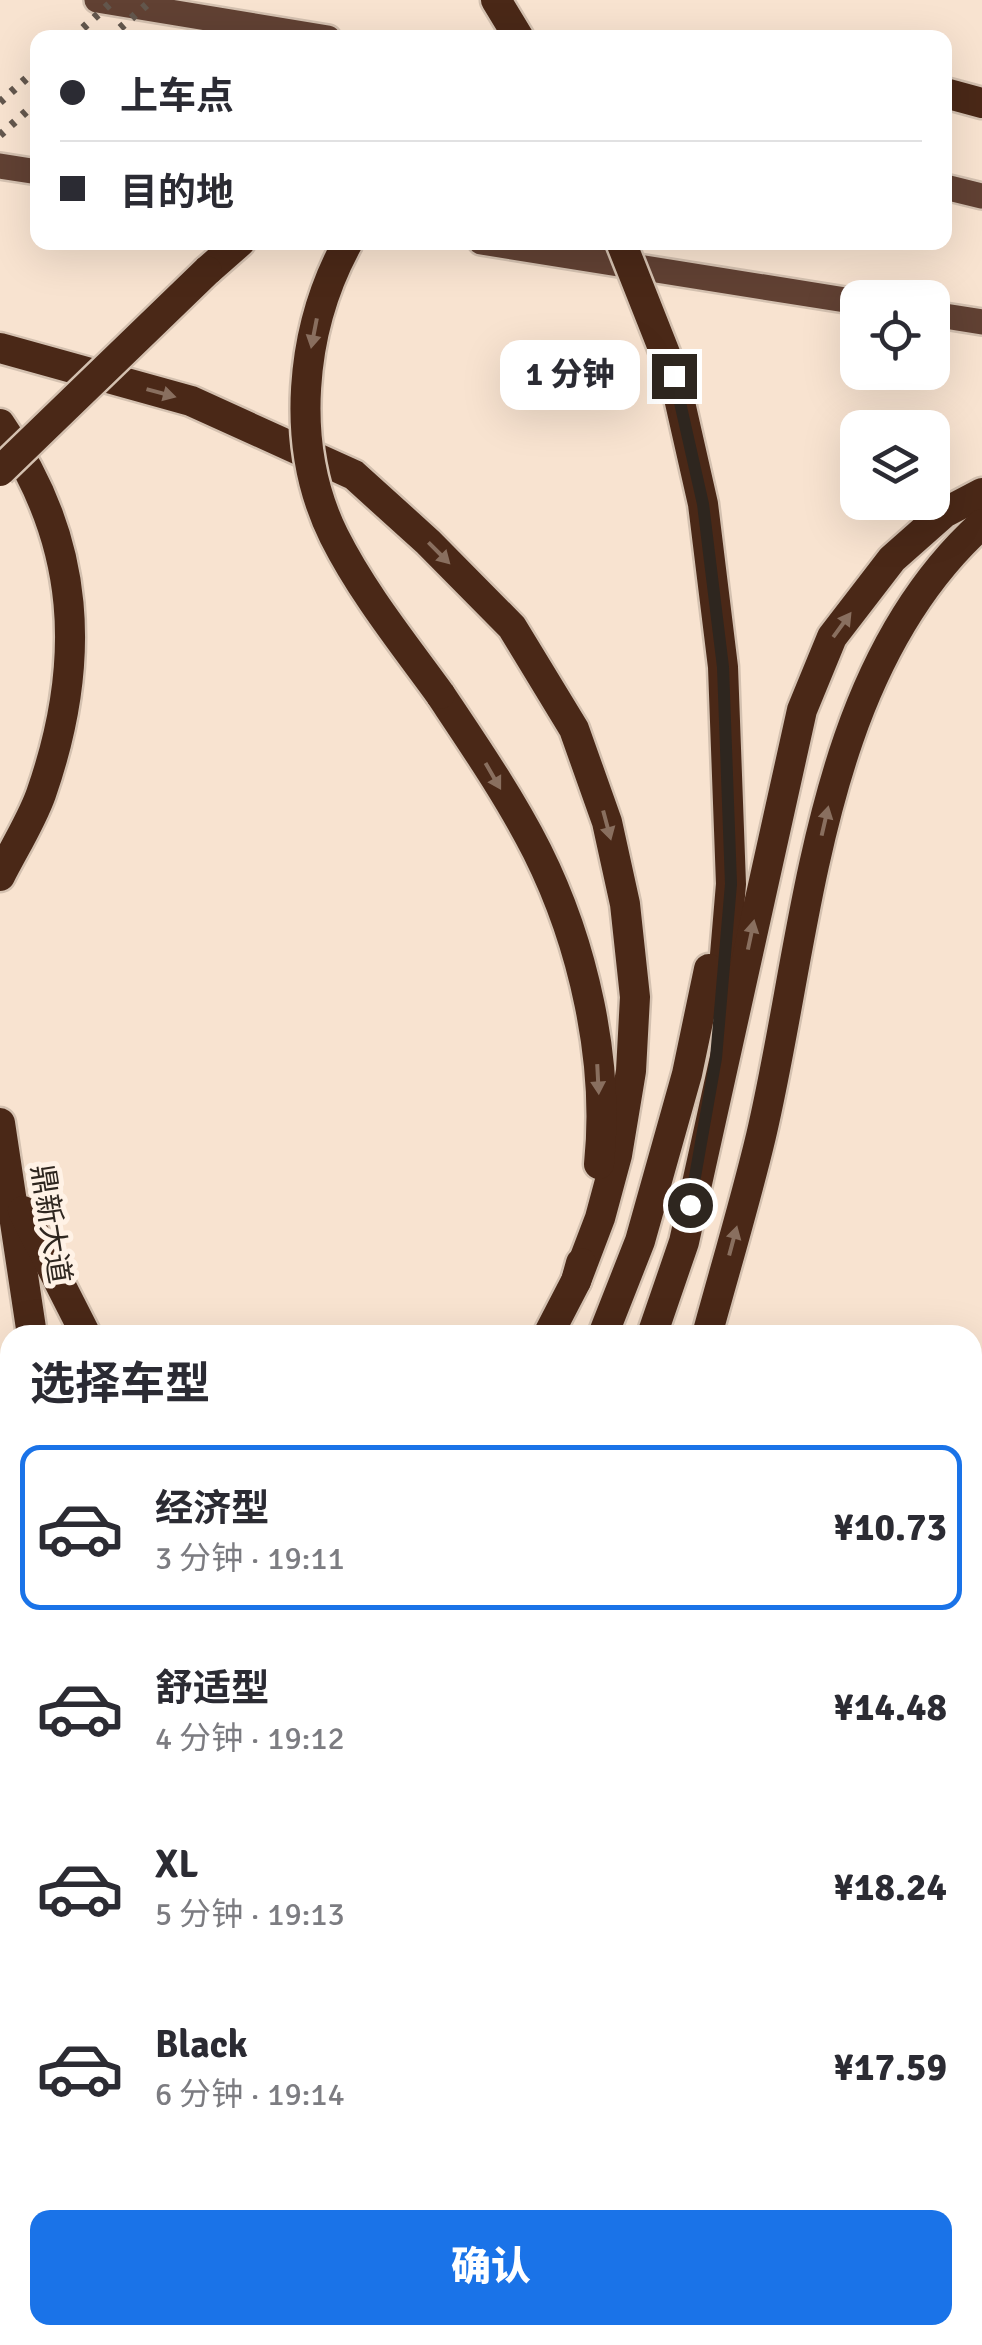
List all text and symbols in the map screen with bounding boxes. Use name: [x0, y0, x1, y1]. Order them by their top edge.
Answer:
text: 上车点: [120, 73, 234, 120]
text: 目的地: [120, 169, 234, 216]
map controls: [840, 280, 950, 520]
button: locate: [840, 280, 950, 390]
one-way arrow: [306, 318, 322, 349]
callout: 1 分钟: [499, 341, 639, 411]
route end: [652, 354, 697, 399]
text: 1 分钟: [526, 355, 614, 394]
one-way arrow: [146, 385, 177, 401]
button: layers: [840, 410, 950, 520]
one-way arrow: [427, 540, 450, 564]
one-way arrow: [831, 612, 851, 638]
one-way arrow: [484, 761, 501, 790]
one-way arrow: [818, 805, 833, 836]
one-way arrow: [599, 810, 615, 841]
one-way arrow: [744, 919, 760, 950]
one-way arrow: [590, 1064, 606, 1096]
street label: 鼎新大道: [23, 1162, 78, 1286]
route start: [668, 1183, 713, 1228]
one-way arrow: [725, 1225, 741, 1256]
text: 选择车型: [30, 1357, 210, 1412]
icon: car: [35, 1483, 125, 1573]
text: 经济型: [155, 1485, 269, 1532]
text: ¥10.73: [834, 1504, 947, 1551]
text: 3 分钟 · 19:11: [155, 1539, 345, 1578]
icon: car: [35, 1663, 125, 1753]
text: 舒适型: [155, 1665, 269, 1712]
text: ¥14.48: [834, 1684, 947, 1731]
text: 4 分钟 · 19:12: [155, 1719, 345, 1758]
text: XL: [155, 1841, 198, 1888]
icon: car: [35, 1843, 125, 1933]
text: ¥18.24: [834, 1864, 947, 1911]
text: 5 分钟 · 19:13: [155, 1895, 345, 1934]
text: Black: [155, 2021, 248, 2068]
icon: car: [35, 2023, 125, 2113]
text: ¥17.59: [834, 2044, 947, 2091]
text: 6 分钟 · 19:14: [155, 2075, 345, 2114]
button: 确认: [30, 2210, 952, 2325]

